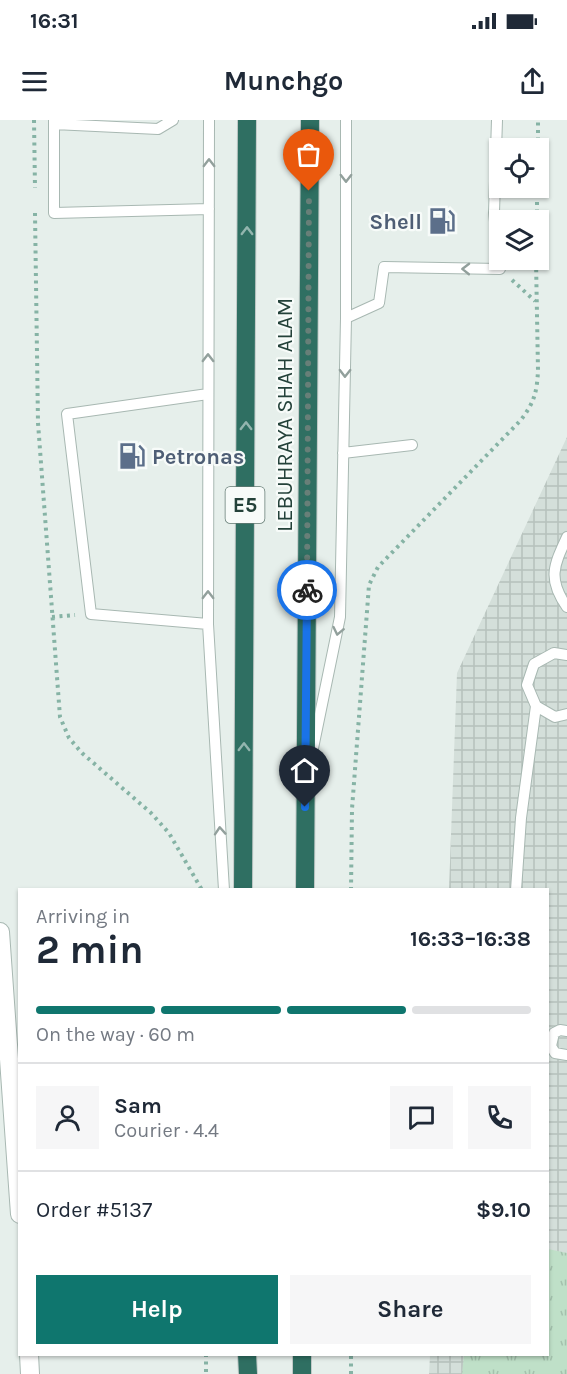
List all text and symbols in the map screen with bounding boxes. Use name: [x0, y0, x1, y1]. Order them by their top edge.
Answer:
text: 16:31: [30, 8, 79, 34]
icon: menu: [18, 65, 51, 98]
text: Munchgo: [224, 65, 343, 97]
icon: share: [516, 65, 549, 98]
pin: [283, 129, 334, 191]
icon: bag: [292, 138, 325, 171]
map controls: [489, 138, 549, 270]
button: locate: [489, 138, 549, 198]
one-way arrow: [203, 158, 215, 167]
one-way arrow: [340, 174, 352, 183]
fuel station icon: Shell: [427, 206, 457, 236]
place label: Shell: [369, 209, 422, 235]
button: layers: [489, 210, 549, 270]
one-way arrow: [241, 227, 253, 236]
one-way arrow: [461, 262, 470, 275]
street label: LEBUHRAYA SHAH ALAM: [272, 298, 298, 532]
one-way arrow: [202, 353, 214, 362]
one-way arrow: [339, 369, 351, 378]
one-way arrow: [240, 422, 252, 431]
fuel station icon: Petronas: [117, 441, 147, 471]
place label: Petronas: [152, 444, 244, 470]
road number: E5: [226, 487, 264, 523]
courier: [277, 560, 337, 620]
icon: bike: [291, 574, 324, 607]
one-way arrow: [202, 590, 214, 599]
one-way arrow: [332, 626, 345, 636]
one-way arrow: [238, 743, 250, 752]
pin: [279, 745, 330, 807]
icon: home: [288, 754, 321, 787]
one-way arrow: [214, 827, 227, 836]
text: Arriving in: [36, 905, 130, 928]
text: 16:33–16:38: [410, 926, 531, 952]
text: 2 min: [36, 927, 144, 973]
text: On the way · 60 m: [36, 1023, 195, 1046]
button: person: [36, 1086, 99, 1149]
button: chat: [390, 1086, 453, 1149]
button: phone: [468, 1086, 531, 1149]
text: Sam: [114, 1093, 162, 1119]
text: Courier · 4.4: [114, 1119, 219, 1142]
text: Order #5137: [36, 1197, 152, 1223]
text: $9.10: [476, 1197, 531, 1223]
button: Help: [36, 1275, 278, 1344]
button: Share: [290, 1275, 531, 1344]

